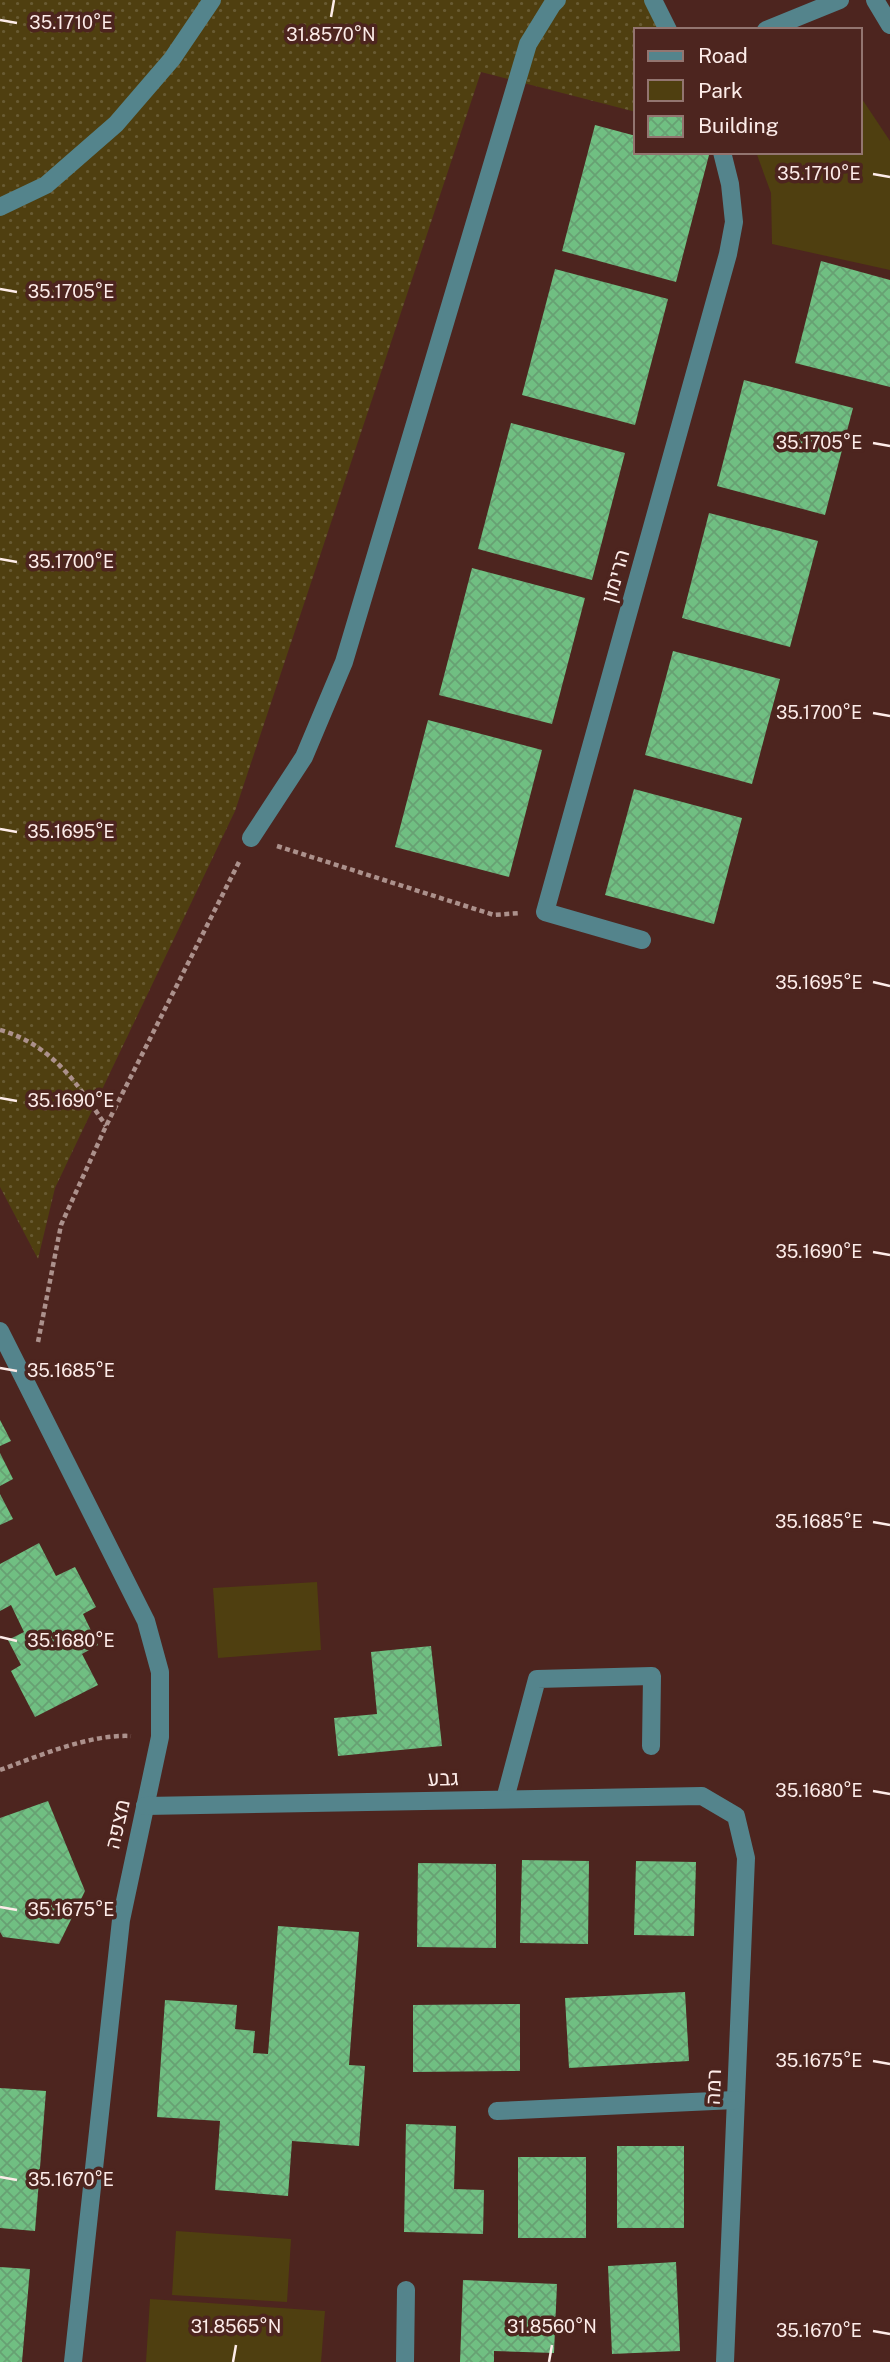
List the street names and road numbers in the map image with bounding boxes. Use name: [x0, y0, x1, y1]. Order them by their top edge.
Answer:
street label: הרימון: [595, 546, 635, 606]
street label: גבע: [427, 1765, 459, 1791]
street label: מצפה: [99, 1797, 135, 1851]
street label: רמה: [700, 2069, 726, 2105]

